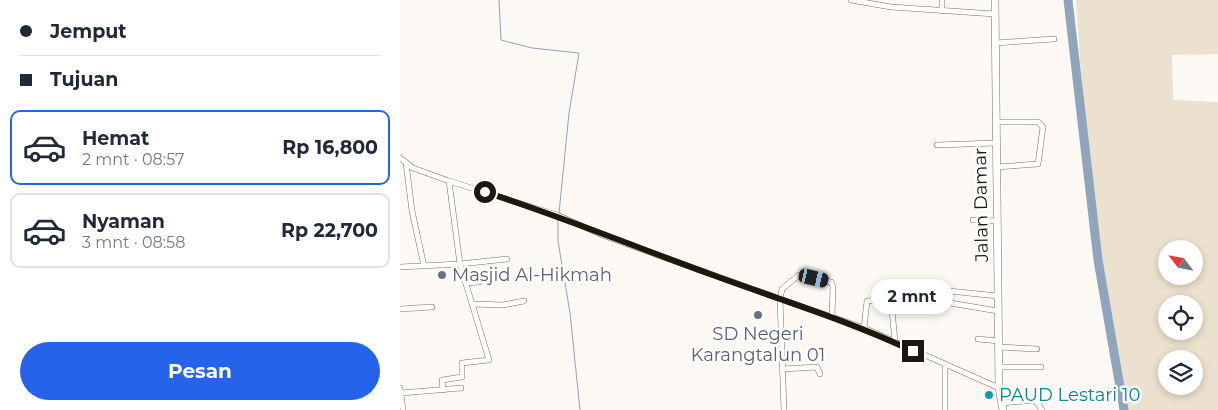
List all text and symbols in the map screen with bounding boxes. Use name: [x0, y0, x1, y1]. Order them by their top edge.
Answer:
text: Jemput: [50, 20, 127, 43]
text: Tujuan: [50, 68, 118, 91]
icon: car: [22, 125, 67, 170]
text: Hemat: [82, 127, 149, 150]
text: Rp 16,800: [282, 136, 378, 159]
street label: Jalan Damar: [969, 148, 993, 263]
text: 2 mnt · 08:57: [82, 150, 184, 169]
route start: [474, 181, 496, 203]
icon: car: [22, 208, 67, 253]
text: Nyaman: [82, 210, 165, 233]
text: Rp 22,700: [281, 219, 378, 242]
text: 3 mnt · 08:58: [82, 233, 185, 252]
north arrow: [1158, 240, 1202, 285]
map controls: [1158, 240, 1203, 395]
place label: Masjid Al-Hikmah: [452, 264, 612, 286]
car: [797, 267, 830, 289]
marker: Masjid Al-Hikmah: [436, 269, 448, 281]
callout: 2 mnt: [872, 278, 954, 314]
text: 2 mnt: [888, 287, 936, 306]
button: locate: [1158, 295, 1203, 340]
marker: SD Negeri Karangtalun 01: [752, 309, 764, 321]
place label: SD Negeri Karangtalun 01: [691, 323, 825, 366]
route end: [902, 340, 924, 362]
button: Pesan: [20, 342, 380, 400]
button: layers: [1158, 350, 1203, 395]
place label: PAUD Lestari 10: [999, 384, 1140, 406]
marker: PAUD Lestari 10: [983, 389, 995, 401]

